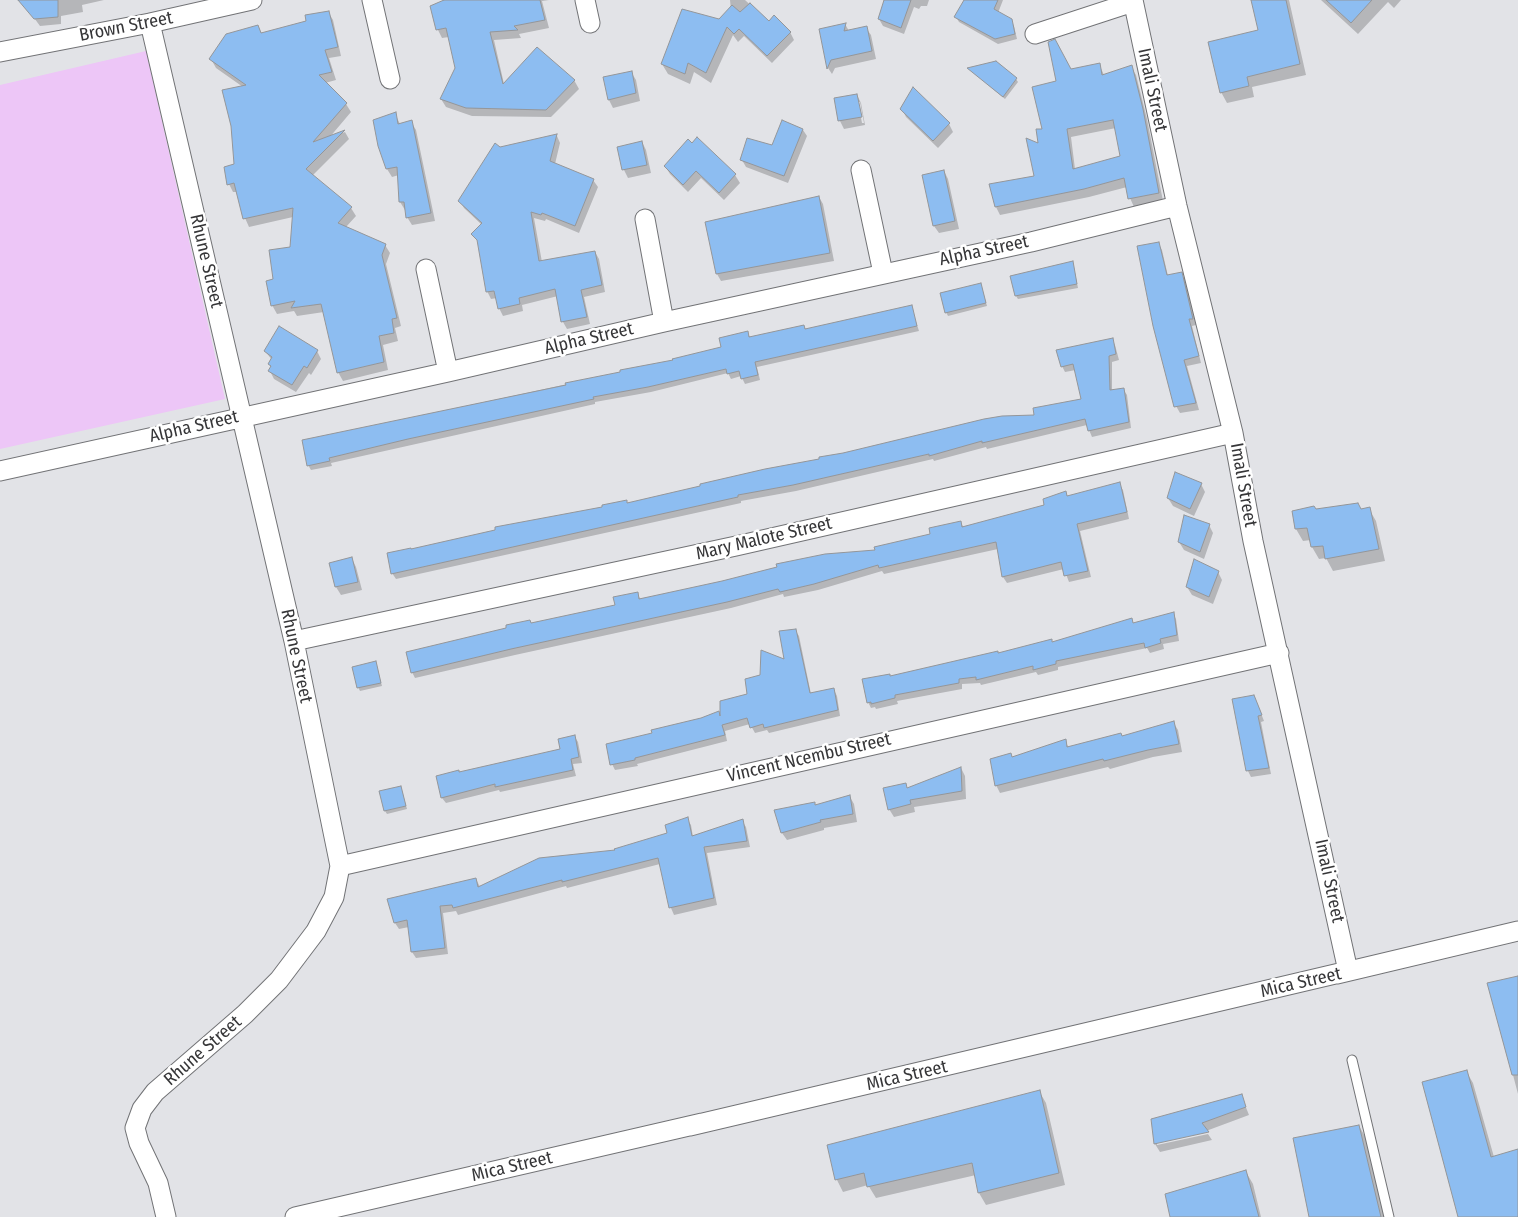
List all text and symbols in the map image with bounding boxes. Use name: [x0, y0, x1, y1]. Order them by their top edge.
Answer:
street label: Brown Street: [77, 7, 175, 47]
street label: Imali Street: [1133, 46, 1171, 134]
street label: Rhune Street: [185, 212, 227, 310]
street label: Alpha Street: [937, 231, 1031, 271]
street label: Alpha Street: [542, 318, 636, 360]
street label: Alpha Street: [147, 406, 241, 448]
street label: Imali Street: [1225, 441, 1261, 529]
street label: Mary Malote Street: [694, 513, 834, 565]
street label: Rhune Street: [275, 607, 317, 705]
street label: Vincent Ncembu Street: [725, 729, 893, 787]
street label: Imali Street: [1310, 837, 1348, 925]
street label: Mica Street: [1259, 963, 1343, 1003]
street label: Rhune Street: [160, 1011, 246, 1091]
street label: Mica Street: [865, 1056, 949, 1096]
street label: Mica Street: [470, 1147, 554, 1187]

